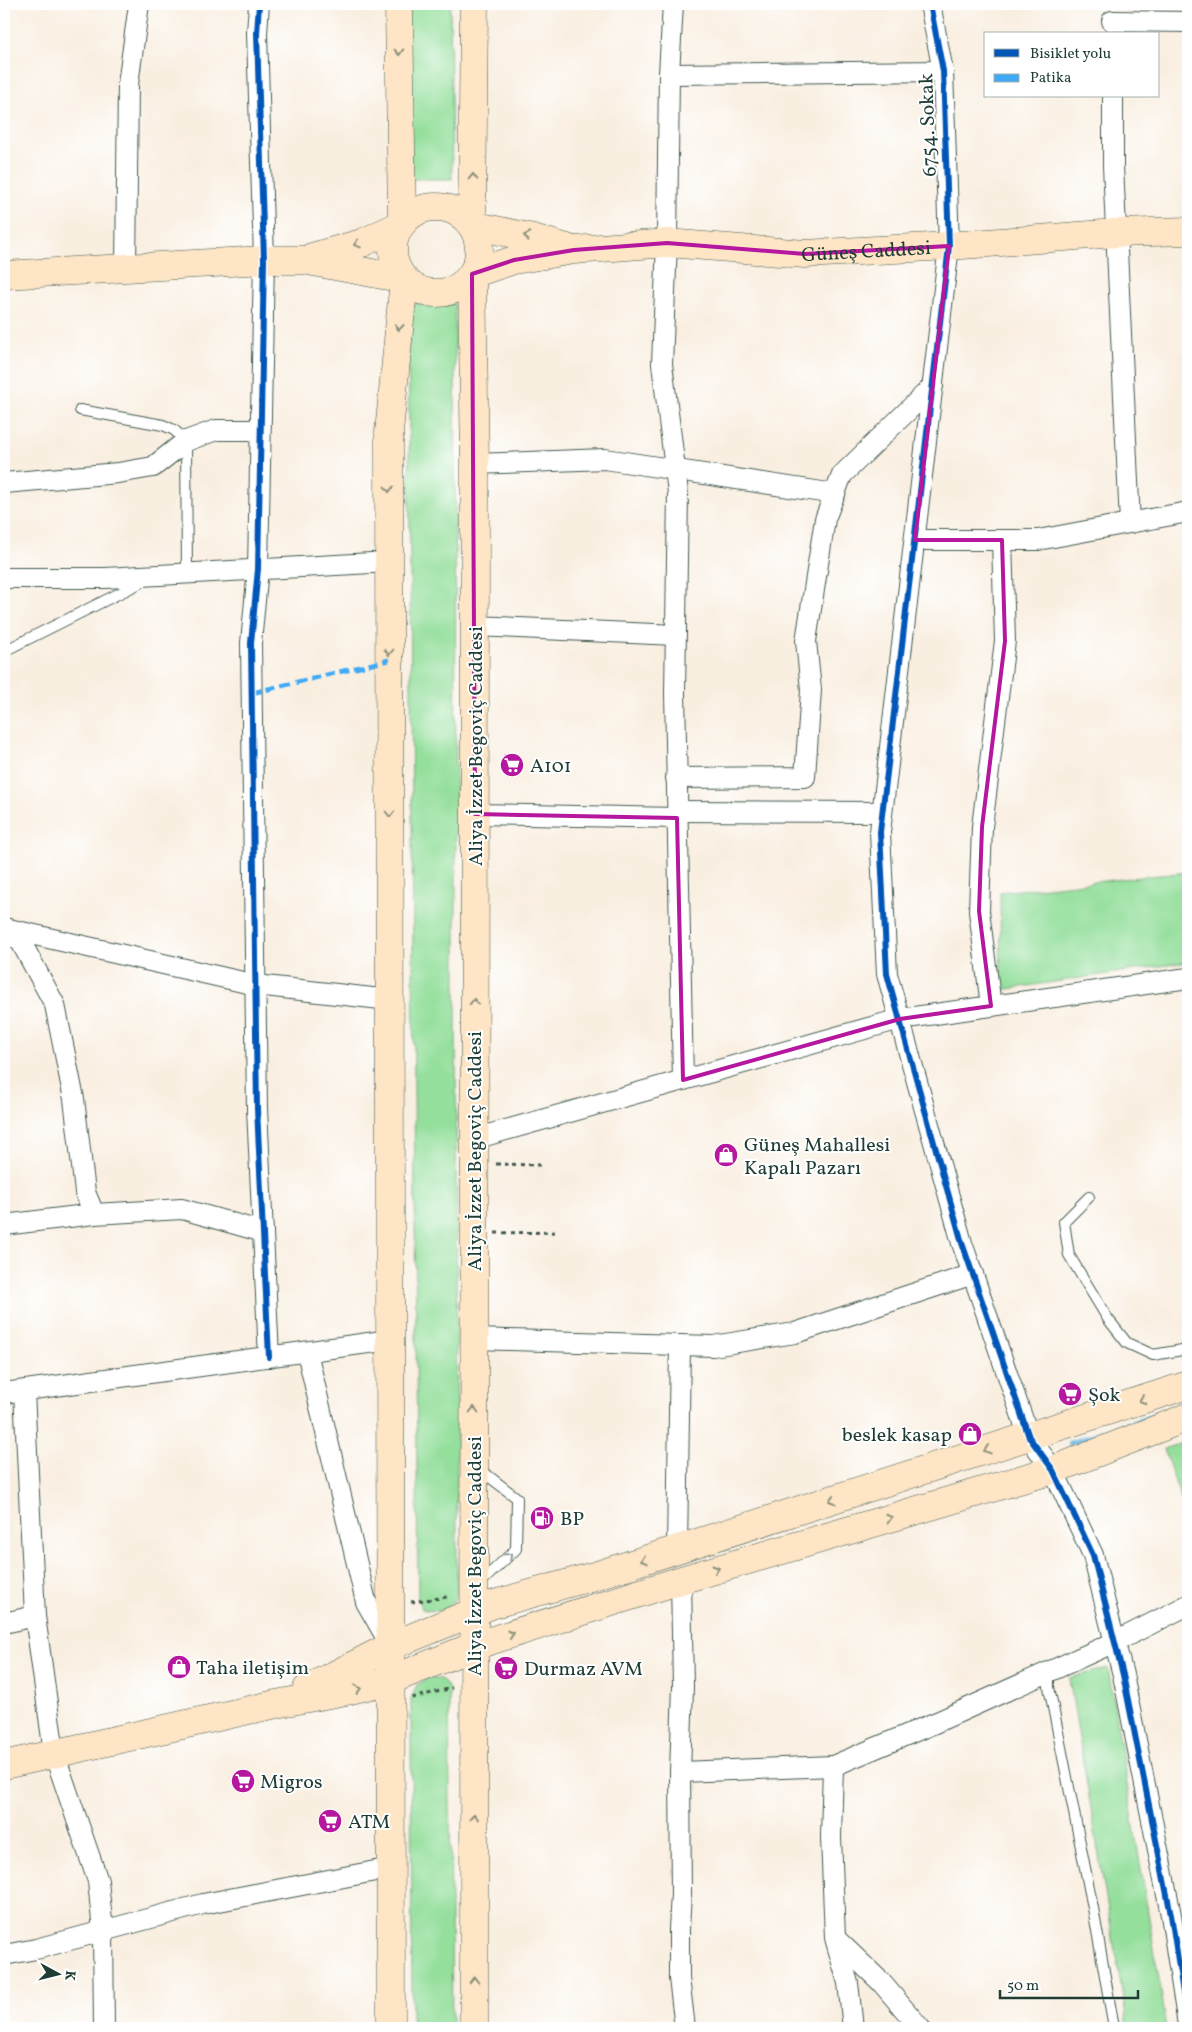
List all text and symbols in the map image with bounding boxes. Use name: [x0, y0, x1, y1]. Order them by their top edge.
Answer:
legend: [984, 32, 1160, 98]
text: Bisiklet yolu: [1030, 44, 1111, 65]
one-way arrow: [394, 49, 405, 57]
text: Patika: [1030, 68, 1071, 89]
street label: 6754. Sokak: [913, 73, 945, 177]
one-way arrow: [468, 172, 478, 180]
one-way arrow: [522, 232, 531, 242]
street label: Güneş Caddesi: [801, 235, 932, 270]
one-way arrow: [354, 238, 362, 248]
one-way arrow: [394, 323, 405, 331]
one-way arrow: [384, 486, 394, 493]
street label: Aliya İzzet Begoviç Caddesi: [463, 626, 491, 866]
one-way arrow: [384, 648, 394, 656]
supermarket icon: A101: [499, 752, 525, 778]
place label: A101: [530, 753, 572, 781]
one-way arrow: [384, 810, 395, 818]
one-way arrow: [469, 998, 479, 1006]
street label: Aliya İzzet Begoviç Caddesi: [462, 1031, 490, 1271]
place label: Güneş Mahallesi Kapalı Pazarı: [744, 1132, 890, 1183]
shop icon: Güneş Mahallesi Kapalı Pazarı: [713, 1142, 739, 1168]
supermarket icon: Şok: [1057, 1381, 1083, 1407]
place label: Şok: [1088, 1382, 1120, 1410]
one-way arrow: [1138, 1394, 1147, 1404]
one-way arrow: [469, 1405, 479, 1413]
shop icon: beslek kasap: [957, 1421, 983, 1447]
place label: beslek kasap: [842, 1422, 952, 1450]
street label: Aliya İzzet Begoviç Caddesi: [462, 1436, 490, 1676]
one-way arrow: [984, 1444, 992, 1454]
one-way arrow: [829, 1494, 837, 1504]
fuel station icon: BP: [529, 1505, 555, 1531]
place label: BP: [560, 1506, 584, 1534]
one-way arrow: [884, 1514, 892, 1524]
one-way arrow: [504, 1553, 513, 1562]
one-way arrow: [641, 1554, 649, 1564]
one-way arrow: [712, 1565, 720, 1575]
one-way arrow: [507, 1630, 515, 1640]
shop icon: Taha iletişim: [166, 1654, 192, 1680]
place label: Taha iletişim: [196, 1655, 309, 1683]
supermarket icon: Durmaz AVM: [493, 1655, 519, 1681]
place label: Durmaz AVM: [524, 1656, 643, 1684]
one-way arrow: [354, 1684, 363, 1695]
supermarket icon: Migros: [230, 1768, 256, 1794]
place label: Migros: [260, 1769, 322, 1797]
supermarket icon: ATM: [317, 1808, 343, 1834]
place label: ATM: [348, 1809, 390, 1837]
one-way arrow: [469, 1813, 479, 1820]
north arrow: [32, 1950, 82, 2000]
scale bar: [1000, 1967, 1137, 1999]
text: K: [59, 1969, 79, 1982]
one-way arrow: [469, 1975, 479, 1983]
text: 50 m: [1007, 1976, 1039, 1997]

